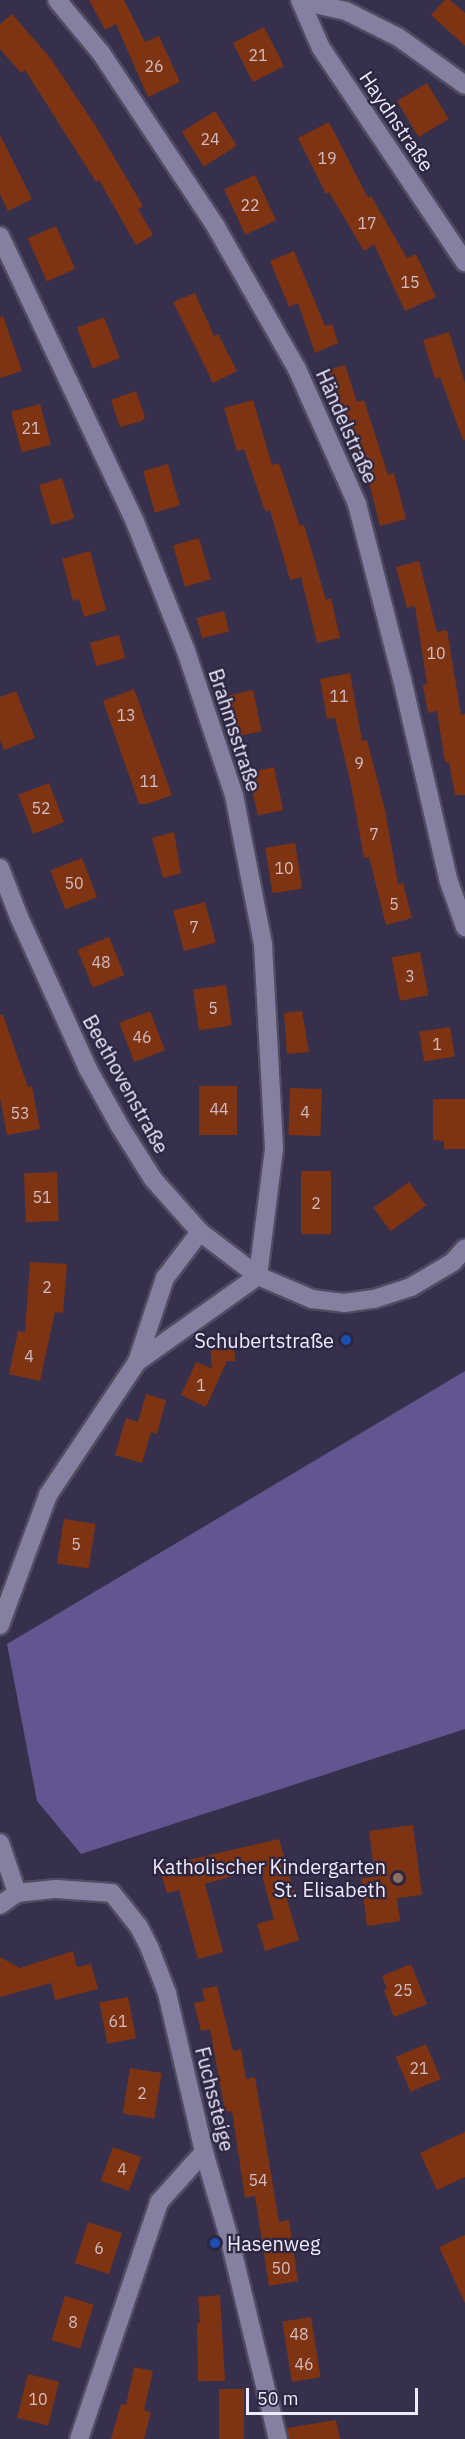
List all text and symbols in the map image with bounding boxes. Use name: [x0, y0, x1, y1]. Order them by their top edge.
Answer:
house number: 21: [248, 45, 268, 65]
house number: 26: [144, 56, 164, 76]
street label: Haydnstraße: [355, 66, 439, 176]
house number: 24: [200, 129, 220, 149]
house number: 19: [317, 148, 337, 168]
house number: 22: [240, 195, 260, 215]
house number: 17: [357, 213, 377, 233]
house number: 15: [400, 272, 420, 292]
street label: Händelstraße: [311, 365, 383, 487]
house number: 21: [21, 418, 41, 438]
house number: 10: [426, 643, 446, 663]
street label: Brahmsstraße: [204, 666, 266, 794]
house number: 11: [329, 686, 349, 706]
house number: 13: [116, 705, 136, 725]
house number: 9: [354, 753, 364, 773]
house number: 11: [139, 771, 159, 791]
house number: 52: [31, 798, 51, 818]
house number: 7: [369, 824, 379, 844]
house number: 10: [274, 858, 294, 878]
house number: 50: [64, 873, 84, 893]
house number: 5: [389, 894, 399, 914]
house number: 7: [189, 917, 199, 937]
house number: 48: [91, 952, 111, 972]
house number: 3: [405, 966, 415, 986]
house number: 5: [208, 998, 218, 1018]
street label: Beethovenstraße: [78, 1010, 174, 1158]
house number: 46: [132, 1027, 152, 1047]
house number: 1: [432, 1034, 442, 1054]
house number: 44: [209, 1099, 229, 1119]
house number: 4: [300, 1102, 310, 1122]
house number: 53: [10, 1103, 30, 1123]
house number: 51: [32, 1187, 52, 1207]
house number: 2: [311, 1193, 321, 1213]
house number: 2: [42, 1277, 52, 1297]
place label: Schubertstraße: [194, 1328, 334, 1352]
marker: Schubertstraße: [339, 1333, 353, 1347]
house number: 4: [24, 1346, 34, 1366]
house number: 1: [196, 1375, 206, 1395]
house number: 5: [71, 1534, 81, 1554]
place label: Katholischer Kindergarten St. Elisabeth: [152, 1854, 386, 1901]
marker: Katholischer Kindergarten St. Elisabeth: [391, 1871, 405, 1885]
house number: 25: [393, 1980, 413, 2000]
house number: 61: [108, 2011, 128, 2031]
street label: Fuchssteige: [190, 2044, 240, 2154]
house number: 21: [409, 2058, 429, 2078]
house number: 2: [137, 2083, 147, 2103]
house number: 4: [117, 2159, 127, 2179]
house number: 54: [248, 2170, 268, 2190]
place label: Hasenweg: [227, 2231, 321, 2255]
marker: Hasenweg: [208, 2236, 222, 2250]
house number: 6: [94, 2238, 104, 2258]
house number: 50: [271, 2258, 291, 2278]
house number: 8: [68, 2312, 78, 2332]
house number: 48: [289, 2324, 309, 2344]
house number: 46: [294, 2354, 314, 2374]
scale bar: [249, 2376, 422, 2414]
text: 50 m: [257, 2387, 299, 2410]
house number: 10: [28, 2389, 48, 2409]

